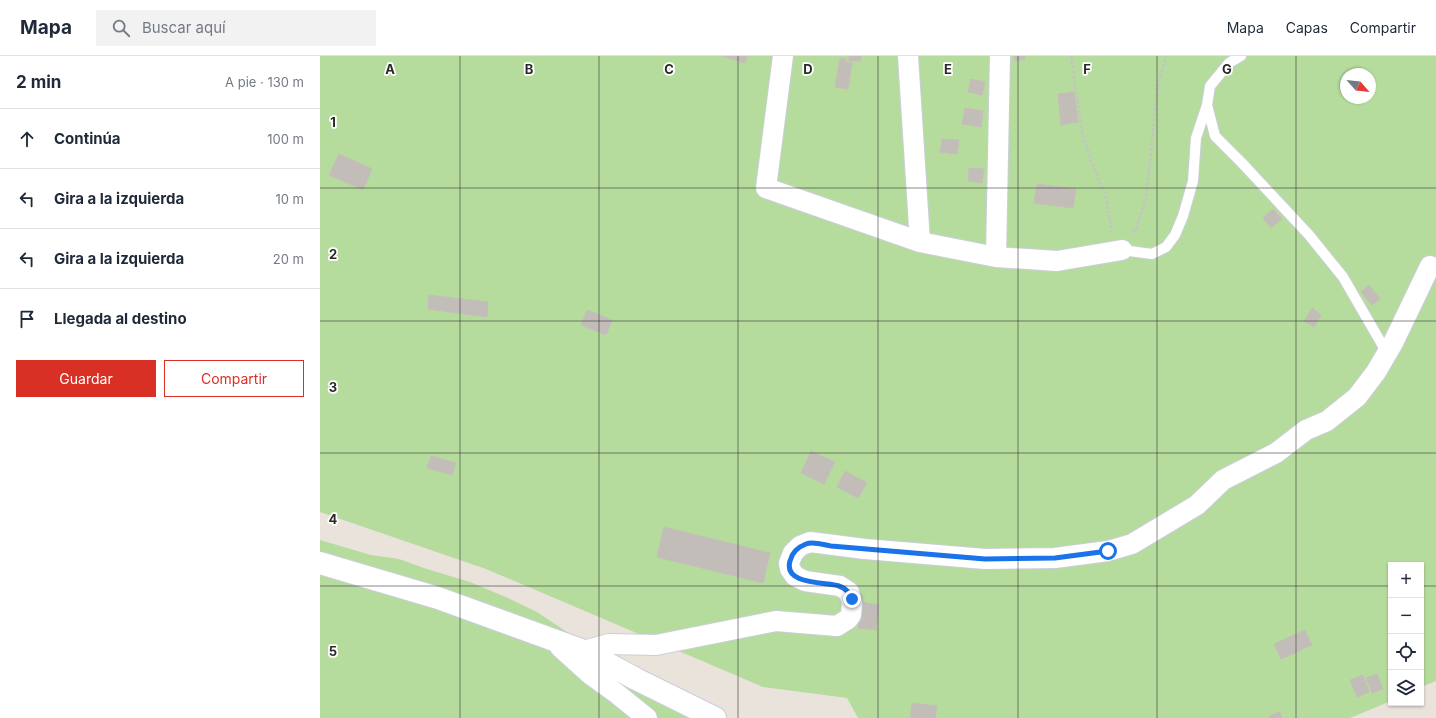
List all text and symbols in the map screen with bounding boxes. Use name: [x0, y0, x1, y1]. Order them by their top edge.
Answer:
search box: [96, 10, 376, 46]
text: Mapa: [20, 16, 72, 39]
icon: search: [110, 17, 132, 39]
text: Buscar aquí: [142, 18, 226, 37]
text: Mapa: [1227, 19, 1264, 36]
text: Capas: [1286, 19, 1328, 36]
text: Compartir: [1350, 19, 1416, 36]
text: A: [385, 61, 395, 77]
text: B: [525, 61, 534, 77]
text: C: [664, 61, 674, 77]
text: D: [803, 61, 813, 77]
text: E: [944, 61, 952, 77]
text: F: [1083, 61, 1091, 77]
text: G: [1222, 61, 1232, 77]
north arrow: [1340, 68, 1376, 104]
text: 2 min: [16, 72, 61, 92]
text: A pie · 130 m: [225, 74, 304, 90]
text: 1: [330, 114, 336, 130]
icon: ahead: [16, 128, 38, 150]
text: Continúa: [54, 129, 121, 148]
text: 100 m: [267, 131, 304, 147]
icon: left: [16, 188, 38, 210]
text: Gira a la izquierda: [54, 189, 184, 208]
text: 10 m: [275, 191, 304, 207]
text: 2: [329, 246, 337, 262]
icon: left: [16, 248, 38, 270]
text: Gira a la izquierda: [54, 249, 184, 268]
text: 20 m: [273, 251, 304, 267]
icon: arrive: [16, 308, 38, 330]
text: Llegada al destino: [54, 309, 187, 328]
button: Guardar: [16, 360, 156, 397]
button: Compartir: [164, 360, 304, 397]
text: 3: [329, 379, 337, 395]
text: 4: [329, 511, 338, 527]
route start: [1099, 542, 1117, 560]
map controls: [1388, 562, 1424, 706]
button: +: [1388, 562, 1424, 598]
route end: [843, 590, 861, 608]
button: −: [1388, 598, 1424, 634]
button: locate: [1388, 634, 1424, 670]
text: 5: [329, 643, 337, 659]
button: layers: [1388, 670, 1424, 706]

